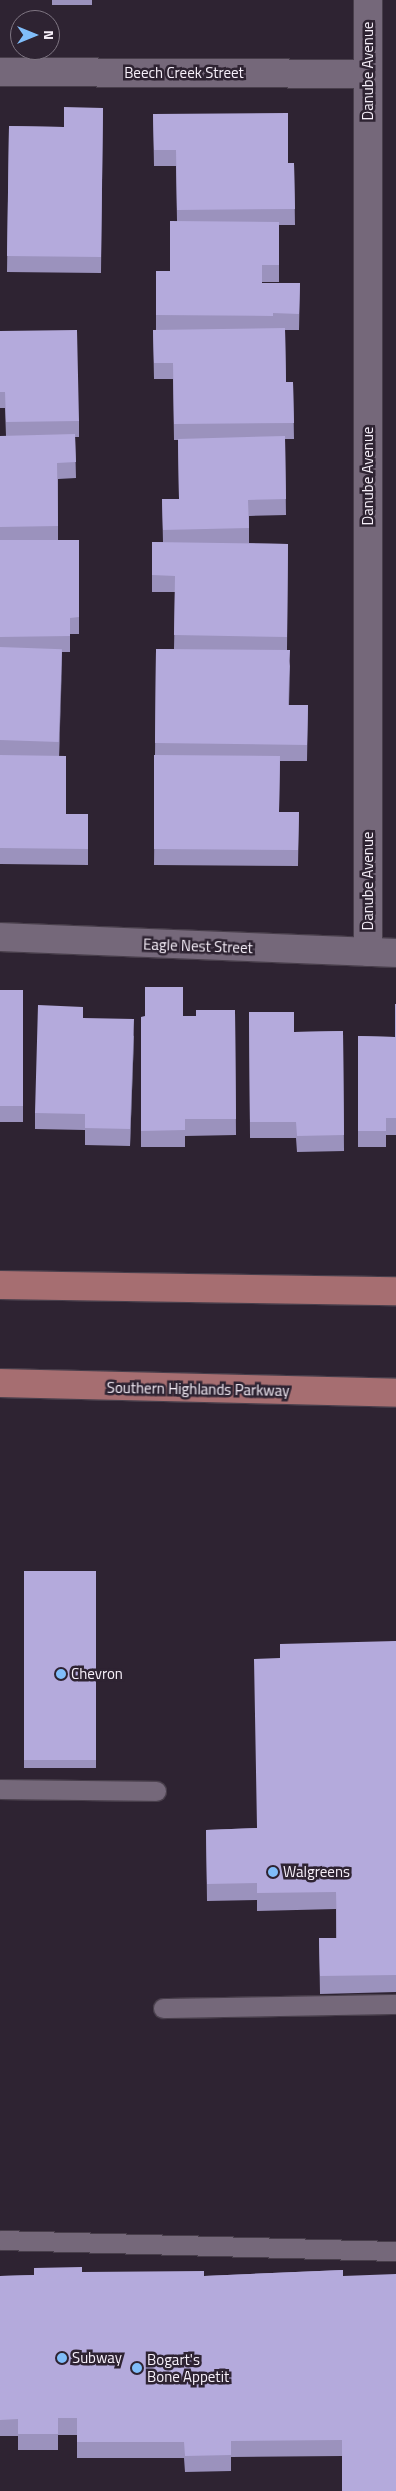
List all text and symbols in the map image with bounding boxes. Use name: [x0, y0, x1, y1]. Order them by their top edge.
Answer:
north arrow: [10, 10, 60, 60]
street label: Danube Avenue: [359, 22, 377, 120]
text: N: [39, 30, 60, 40]
street label: Beech Creek Street: [124, 64, 244, 82]
street label: Danube Avenue: [359, 427, 377, 525]
street label: Danube Avenue: [359, 832, 377, 930]
street label: Eagle Nest Street: [143, 935, 253, 957]
street label: Southern Highlands Parkway: [107, 1378, 289, 1400]
place label: Chevron: [71, 1665, 123, 1683]
marker: Chevron: [55, 1668, 67, 1680]
place label: Walgreens: [283, 1863, 350, 1881]
marker: Walgreens: [267, 1866, 279, 1878]
place label: Subway: [72, 2349, 122, 2367]
place label: Bogart's Bone Appetit: [147, 2350, 229, 2385]
marker: Subway: [56, 2352, 68, 2364]
marker: Bogart's Bone Appetit: [131, 2362, 143, 2374]

